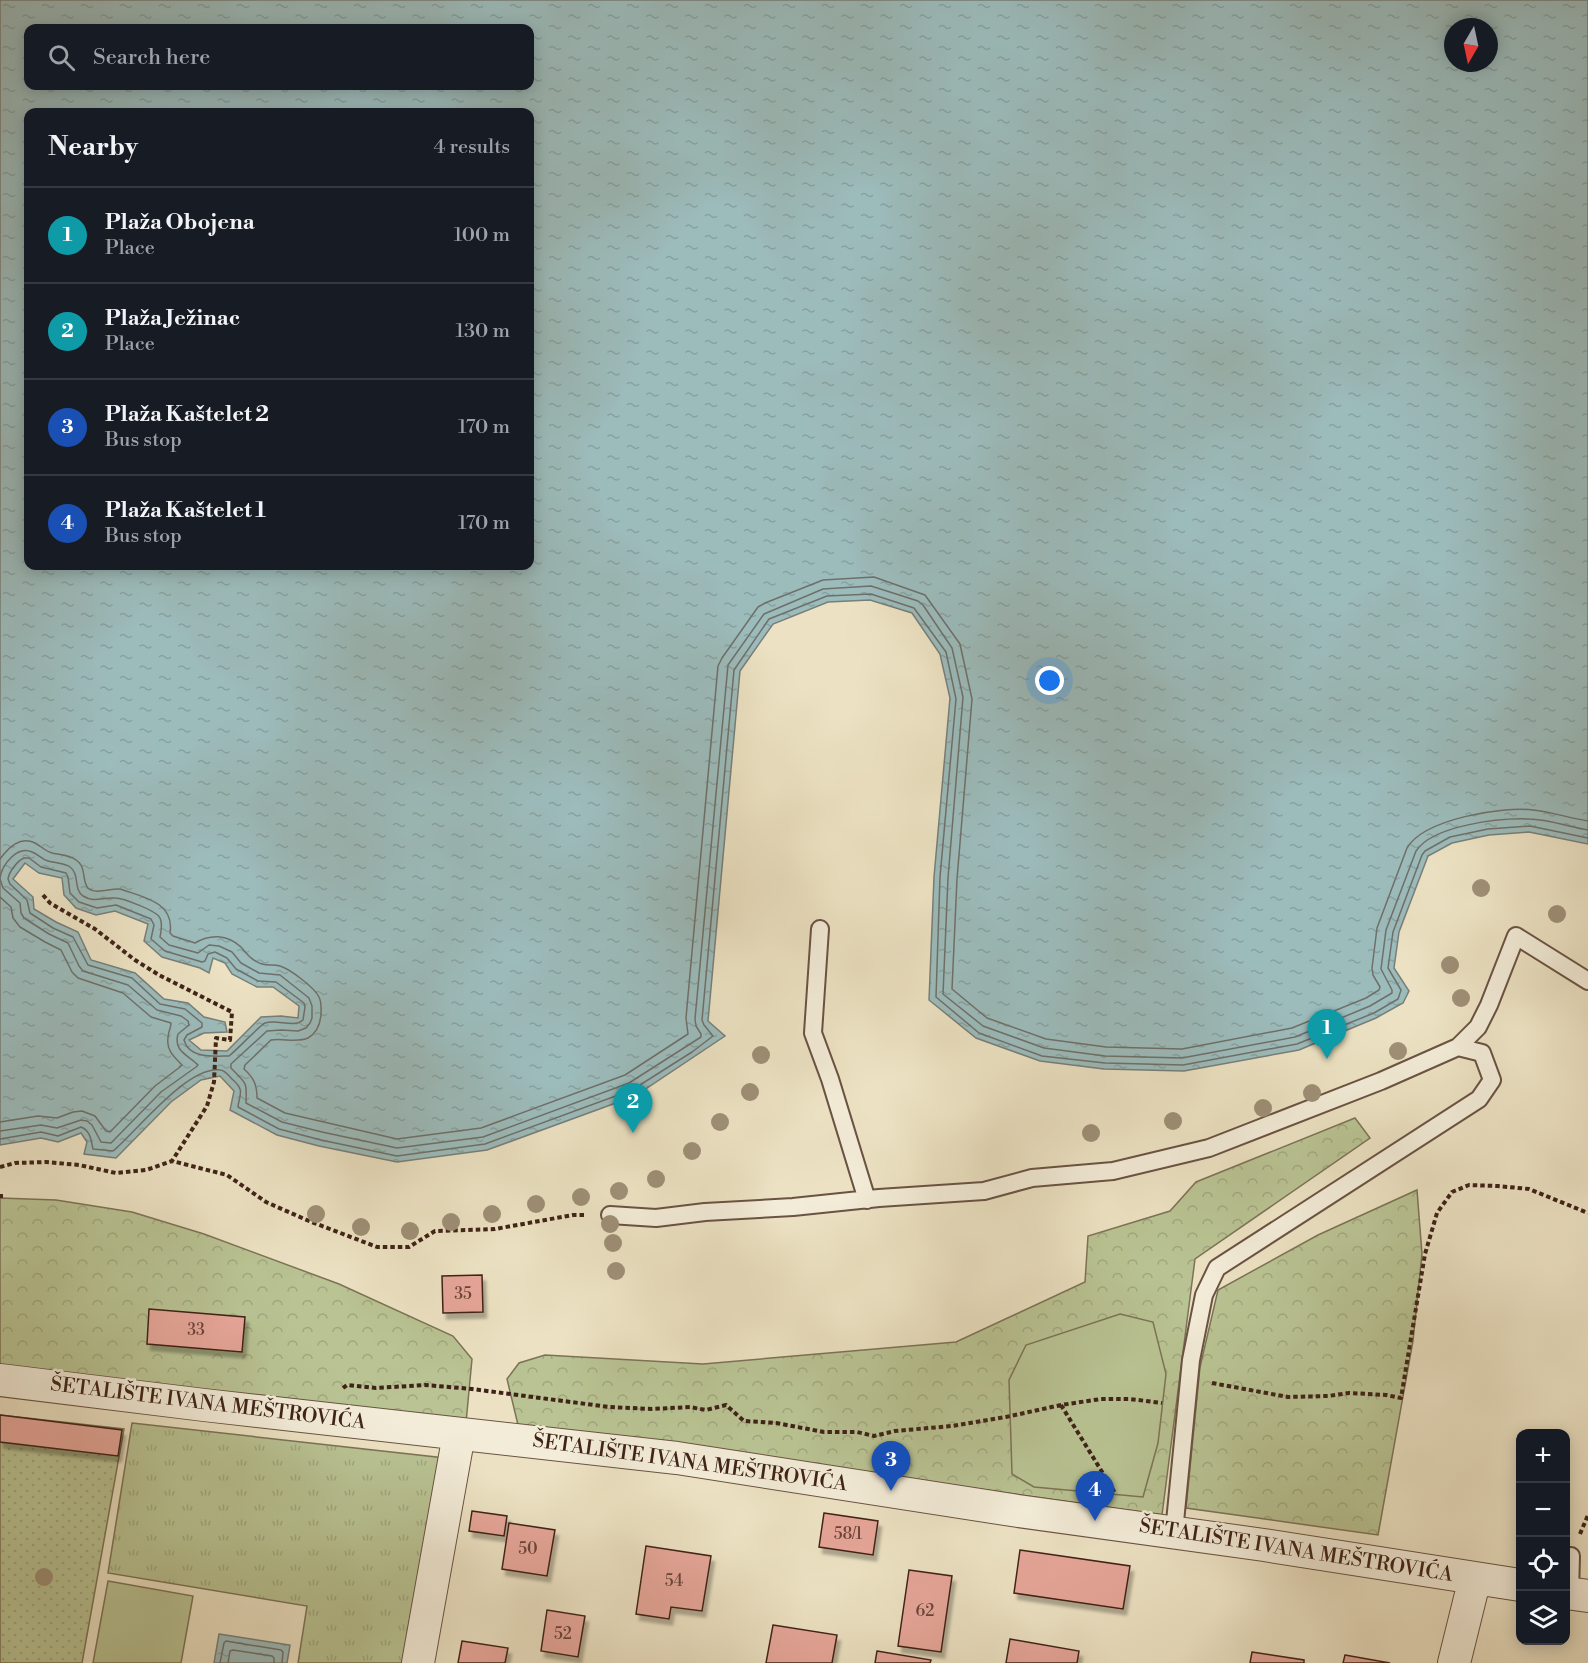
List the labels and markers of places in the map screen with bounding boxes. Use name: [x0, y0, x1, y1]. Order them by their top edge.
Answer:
pin: 1: [1308, 1010, 1346, 1059]
pin: 2: [614, 1084, 652, 1133]
pin: 3: [872, 1442, 910, 1491]
pin: 4: [1076, 1472, 1114, 1521]

